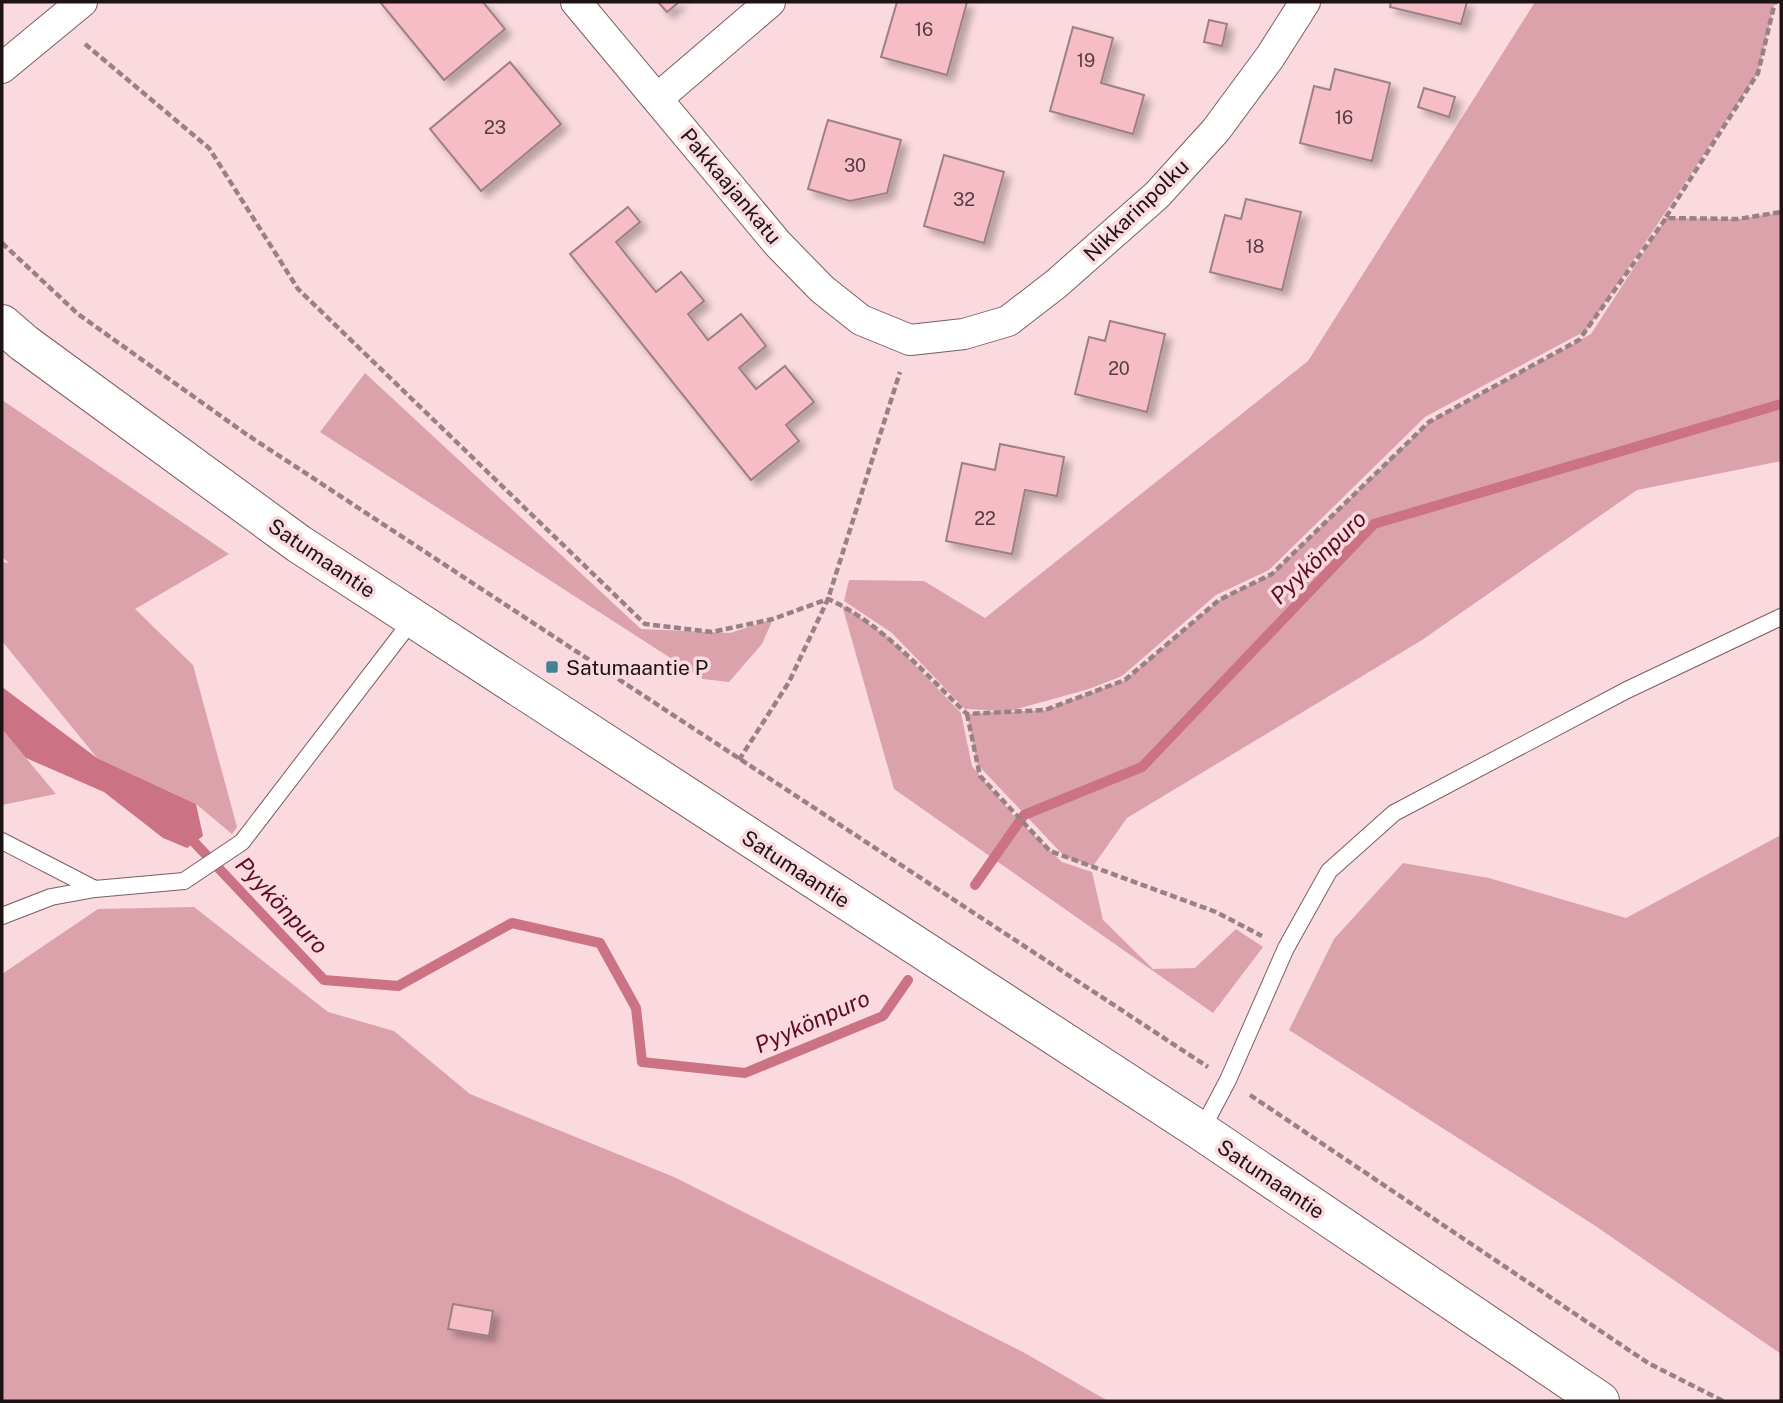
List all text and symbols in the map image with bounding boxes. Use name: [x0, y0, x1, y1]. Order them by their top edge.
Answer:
house number: 16: [915, 19, 933, 40]
house number: 19: [1077, 50, 1095, 71]
house number: 16: [1335, 107, 1353, 128]
house number: 23: [484, 117, 506, 138]
street label: Pakkaajankatu: [675, 123, 787, 249]
street label: Nikkarinpolku: [1078, 154, 1194, 266]
house number: 30: [844, 155, 866, 176]
house number: 32: [953, 189, 975, 210]
house number: 18: [1246, 236, 1264, 257]
house number: 20: [1108, 358, 1130, 379]
water label: Pyykönpuro: [1264, 505, 1372, 609]
house number: 22: [974, 508, 996, 529]
street label: Satumaantie: [264, 513, 380, 603]
place label: Satumaantie P: [566, 655, 708, 680]
marker: Satumaantie P: [544, 659, 560, 675]
street label: Satumaantie: [737, 825, 855, 913]
water label: Pyykönpuro: [230, 851, 334, 959]
water label: Pyykönpuro: [750, 984, 874, 1058]
street label: Satumaantie: [1213, 1134, 1329, 1224]

